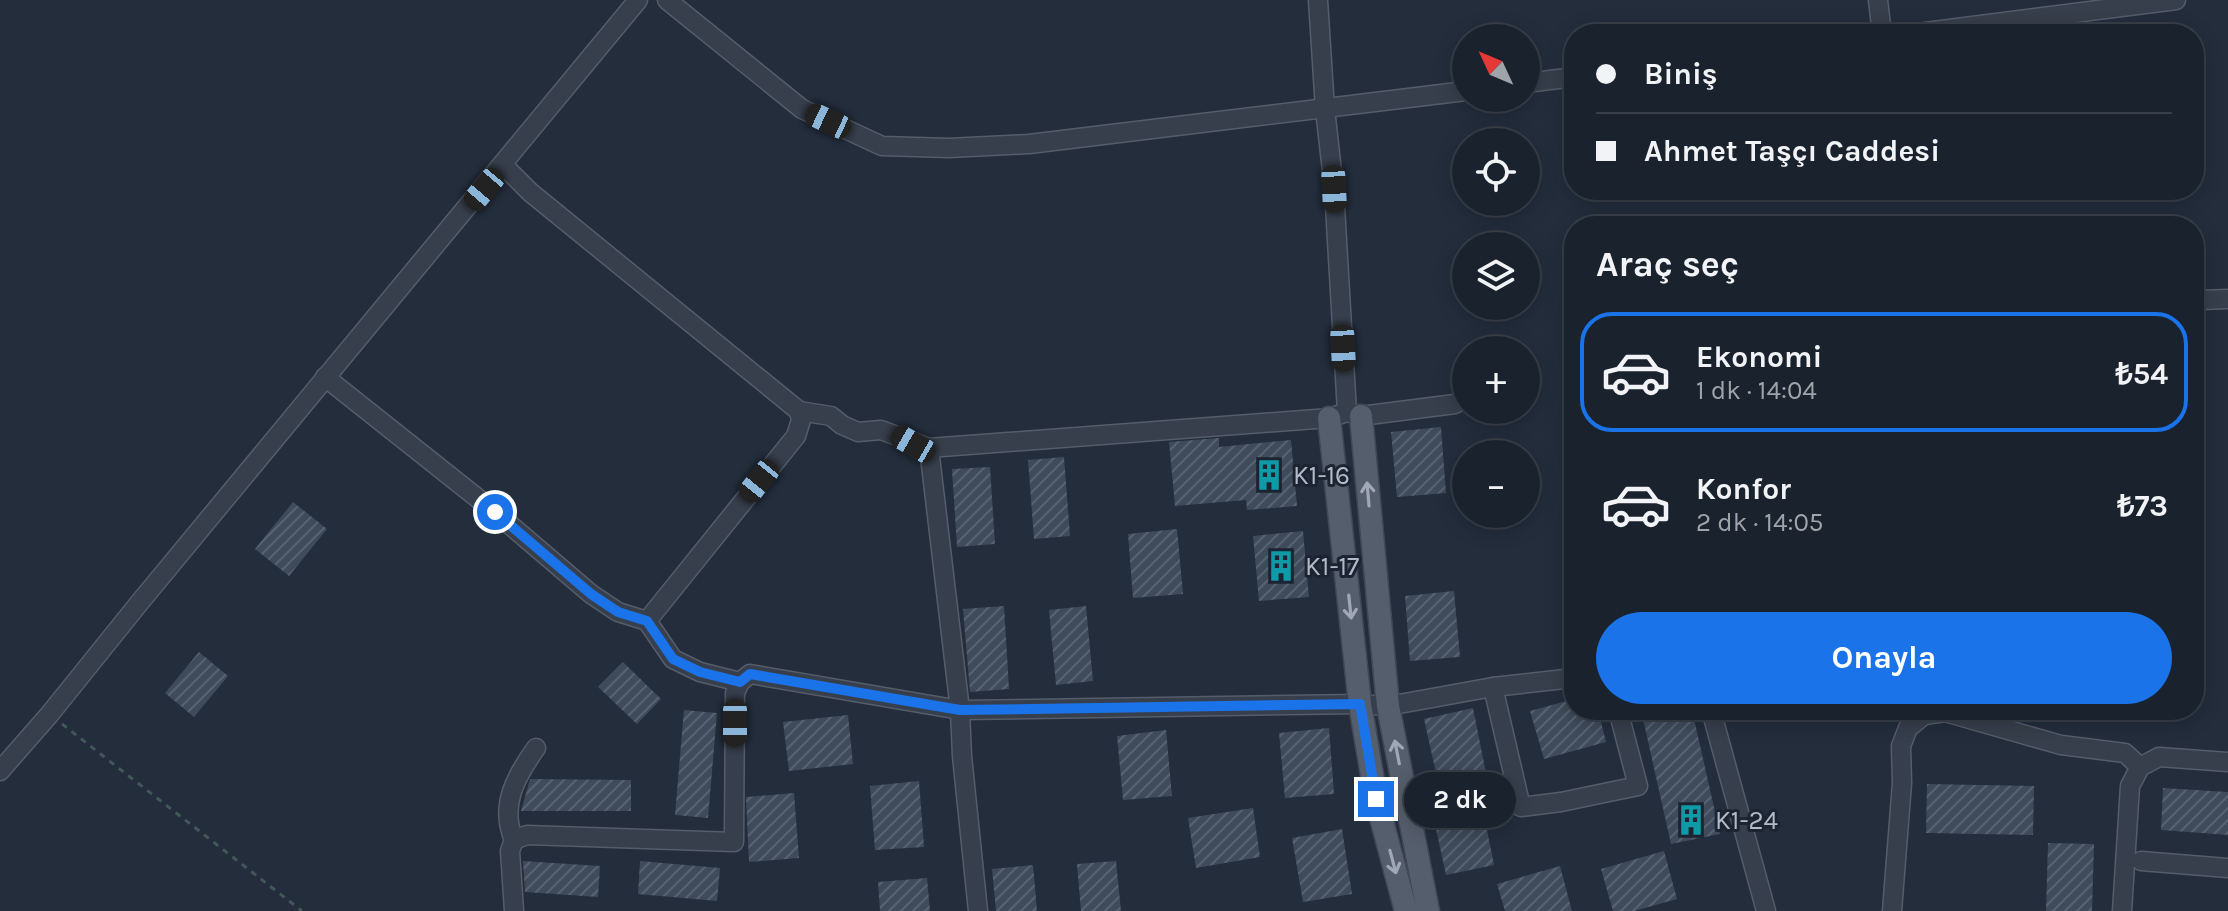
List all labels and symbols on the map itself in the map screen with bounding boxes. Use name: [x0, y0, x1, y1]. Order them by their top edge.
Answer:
north arrow: [1452, 24, 1540, 112]
car: [801, 100, 855, 142]
car: [459, 163, 509, 215]
car: [1321, 164, 1347, 214]
car: [1330, 323, 1356, 373]
car: [886, 422, 940, 466]
car: [735, 455, 783, 507]
building icon: K1-16: [1252, 458, 1286, 492]
place label: K1-16: [1293, 460, 1350, 491]
one-way arrow: [1360, 481, 1375, 508]
route start: [477, 494, 513, 530]
building icon: K1-17: [1264, 549, 1298, 583]
place label: K1-17: [1305, 551, 1359, 582]
one-way arrow: [1342, 593, 1357, 619]
car: [723, 699, 747, 747]
one-way arrow: [1389, 740, 1404, 765]
callout: 2 dk: [1404, 771, 1516, 827]
route end: [1358, 781, 1394, 817]
building icon: K1-24: [1674, 803, 1708, 837]
place label: K1-24: [1715, 805, 1778, 836]
one-way arrow: [1386, 849, 1401, 875]

